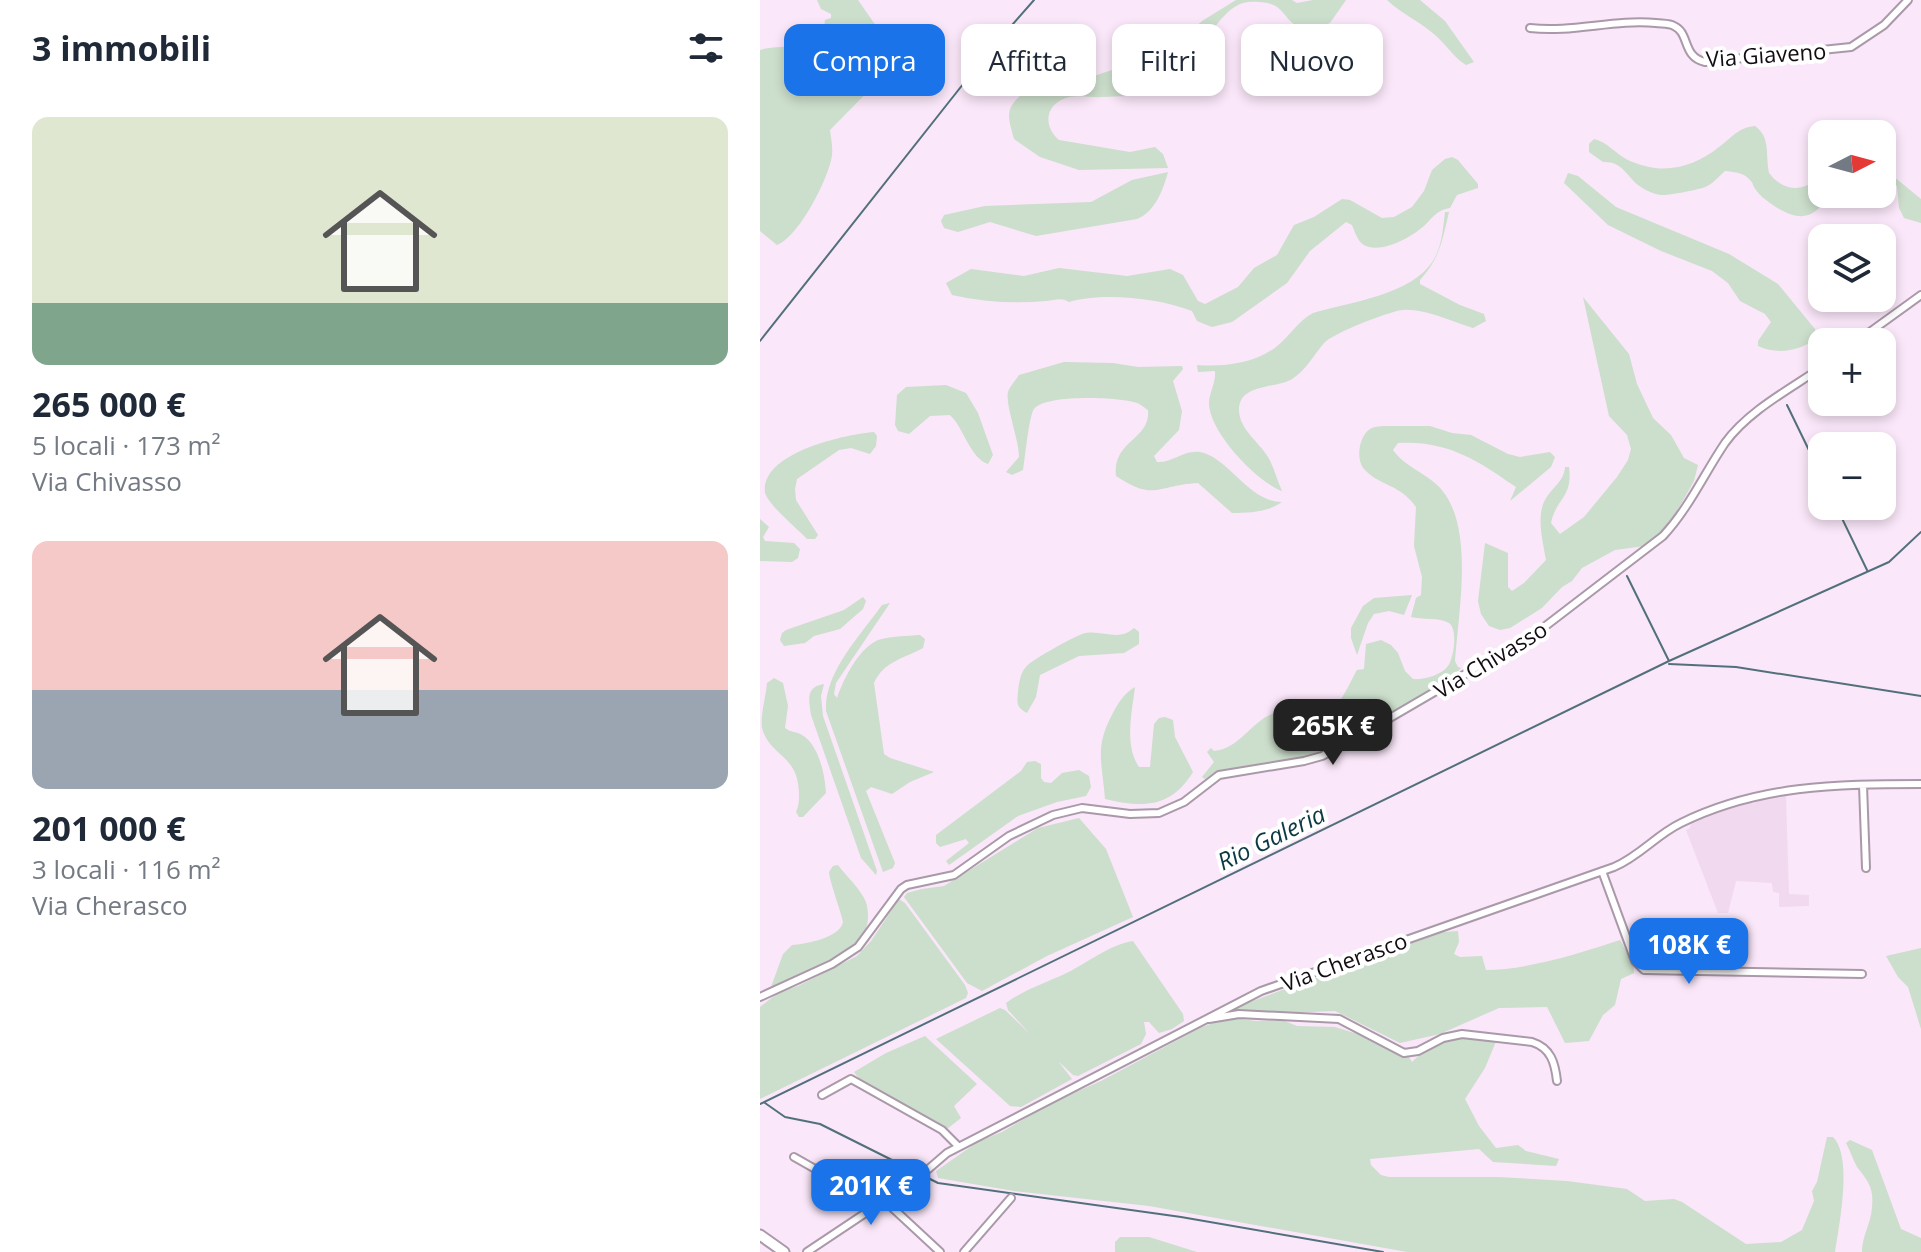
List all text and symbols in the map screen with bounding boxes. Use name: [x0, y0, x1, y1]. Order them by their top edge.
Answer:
chip: Compra: [784, 24, 945, 96]
chip: Affitta: [961, 24, 1096, 96]
chip: Filtri: [1112, 24, 1225, 96]
chip: Nuovo: [1241, 24, 1383, 96]
text: 3 immobili: [32, 25, 211, 71]
icon: filters: [684, 26, 728, 70]
street label: Via Giaveno: [1705, 35, 1827, 73]
north arrow: [1808, 120, 1896, 208]
map controls: [1808, 120, 1896, 520]
icon: home: [308, 169, 452, 313]
button: layers: [1808, 224, 1896, 312]
button: +: [1808, 328, 1896, 416]
text: 265 000 €: [32, 381, 186, 427]
text: 5 locali · 173 m²: [32, 427, 221, 463]
button: −: [1808, 432, 1896, 520]
text: Via Chivasso: [32, 463, 182, 499]
icon: home: [308, 593, 452, 737]
street label: Via Chivasso: [1428, 613, 1552, 705]
pin: 265K €: [1268, 699, 1398, 767]
text: 265K €: [1291, 707, 1375, 743]
water label: Rio Galeria: [1211, 796, 1331, 877]
text: 201 000 €: [32, 805, 186, 851]
text: 3 locali · 116 m²: [32, 851, 221, 887]
text: Via Cherasco: [32, 887, 188, 923]
pin: 108K €: [1624, 918, 1754, 986]
street label: Via Cherasco: [1277, 924, 1411, 998]
text: 108K €: [1647, 926, 1731, 962]
pin: 201K €: [806, 1159, 936, 1227]
text: 201K €: [829, 1167, 913, 1203]

